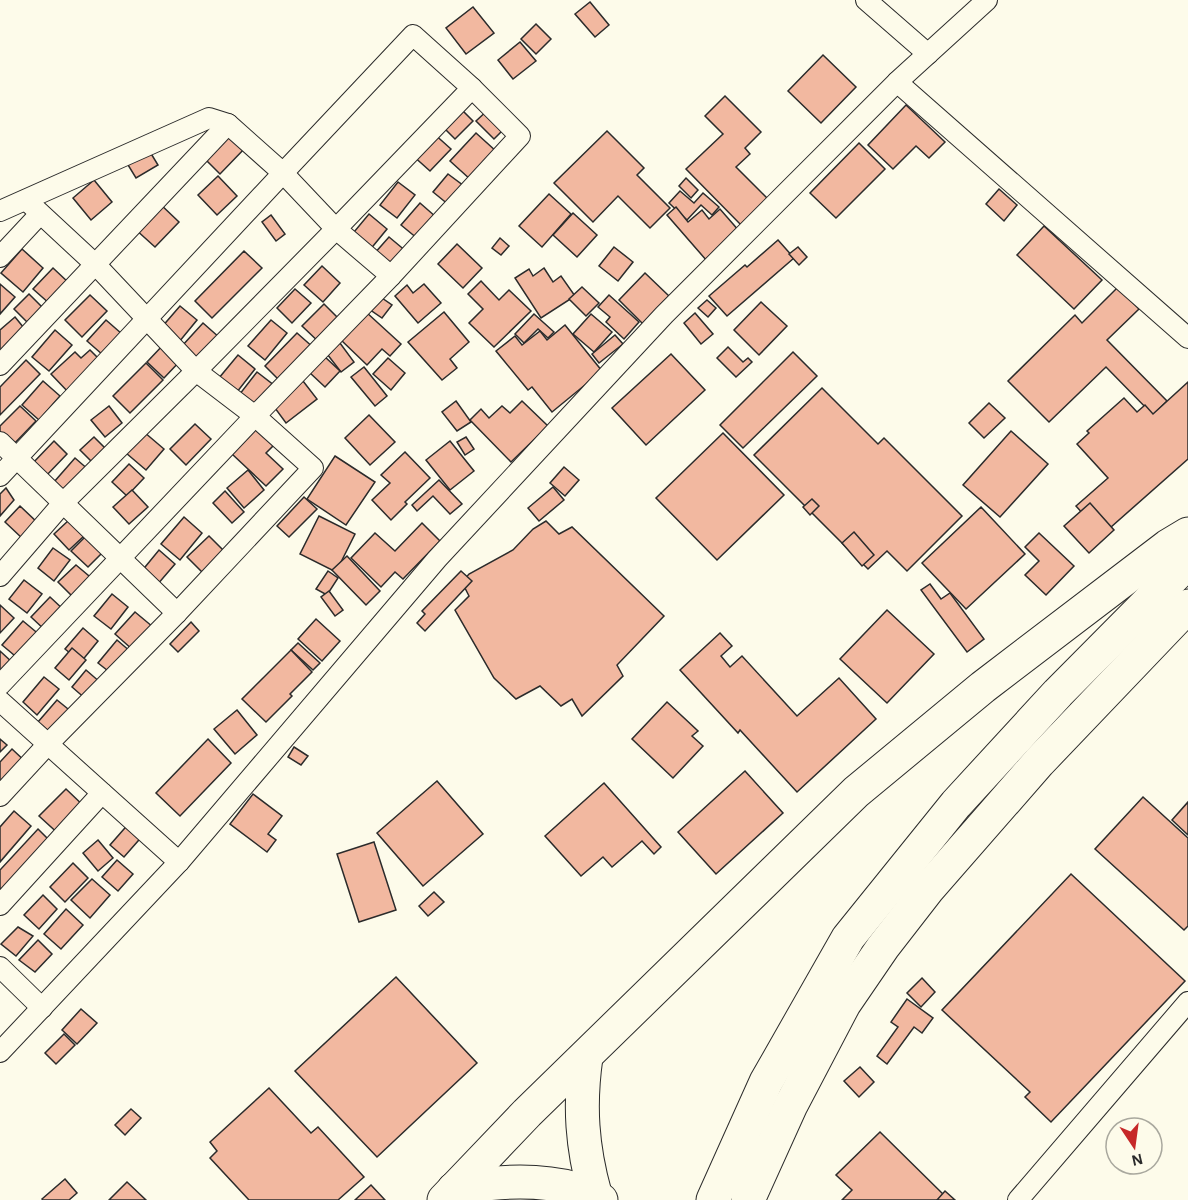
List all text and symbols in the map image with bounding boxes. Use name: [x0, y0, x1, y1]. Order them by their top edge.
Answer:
north arrow: [1104, 1116, 1164, 1176]
text: N: [1130, 1151, 1144, 1169]

